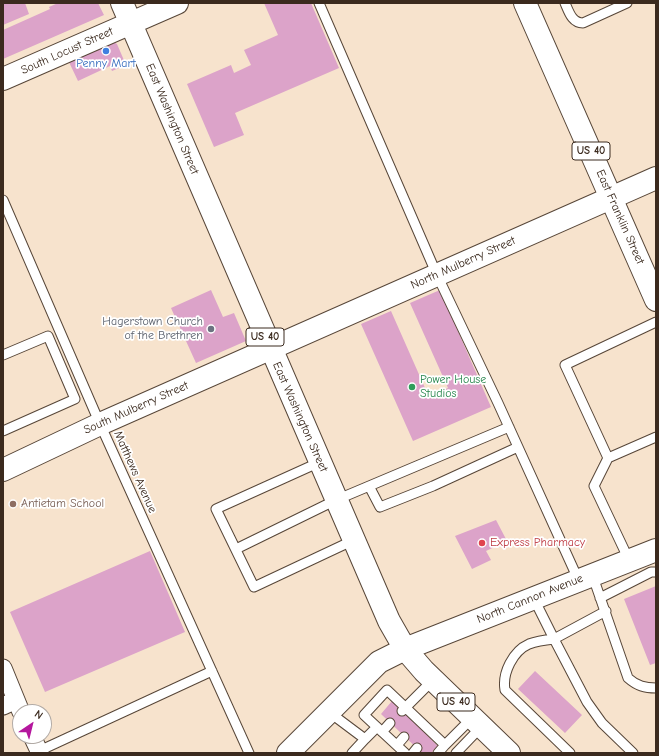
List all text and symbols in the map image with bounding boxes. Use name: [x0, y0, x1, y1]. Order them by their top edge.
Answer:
street label: South Locust Street: [19, 24, 115, 78]
marker: Penny Mart: [101, 46, 111, 56]
place label: Penny Mart: [76, 57, 136, 71]
street label: East Washington Street: [142, 61, 202, 177]
road number: US 40: [572, 142, 610, 160]
street label: East Franklin Street: [593, 167, 647, 267]
street label: North Mulberry Street: [408, 233, 518, 293]
place label: Hagerstown Church of the Brethren: [102, 315, 203, 343]
marker: Hagerstown Church of the Brethren: [206, 324, 216, 334]
road number: US 40: [246, 328, 284, 346]
street label: East Washington Street: [269, 360, 331, 474]
place label: Power House Studios: [420, 373, 486, 401]
street label: South Mulberry Street: [81, 378, 191, 438]
marker: Power House Studios: [407, 382, 417, 392]
street label: Matthews Avenue: [110, 429, 160, 515]
place label: Antietam School: [21, 497, 104, 511]
marker: Antietam School: [8, 499, 18, 509]
place label: Express Pharmacy: [490, 536, 585, 550]
marker: Express Pharmacy: [477, 538, 487, 548]
street label: North Cannon Avenue: [475, 571, 585, 627]
road number: US 40: [437, 693, 475, 711]
north arrow: [12, 704, 52, 744]
text: N: [32, 707, 45, 722]

